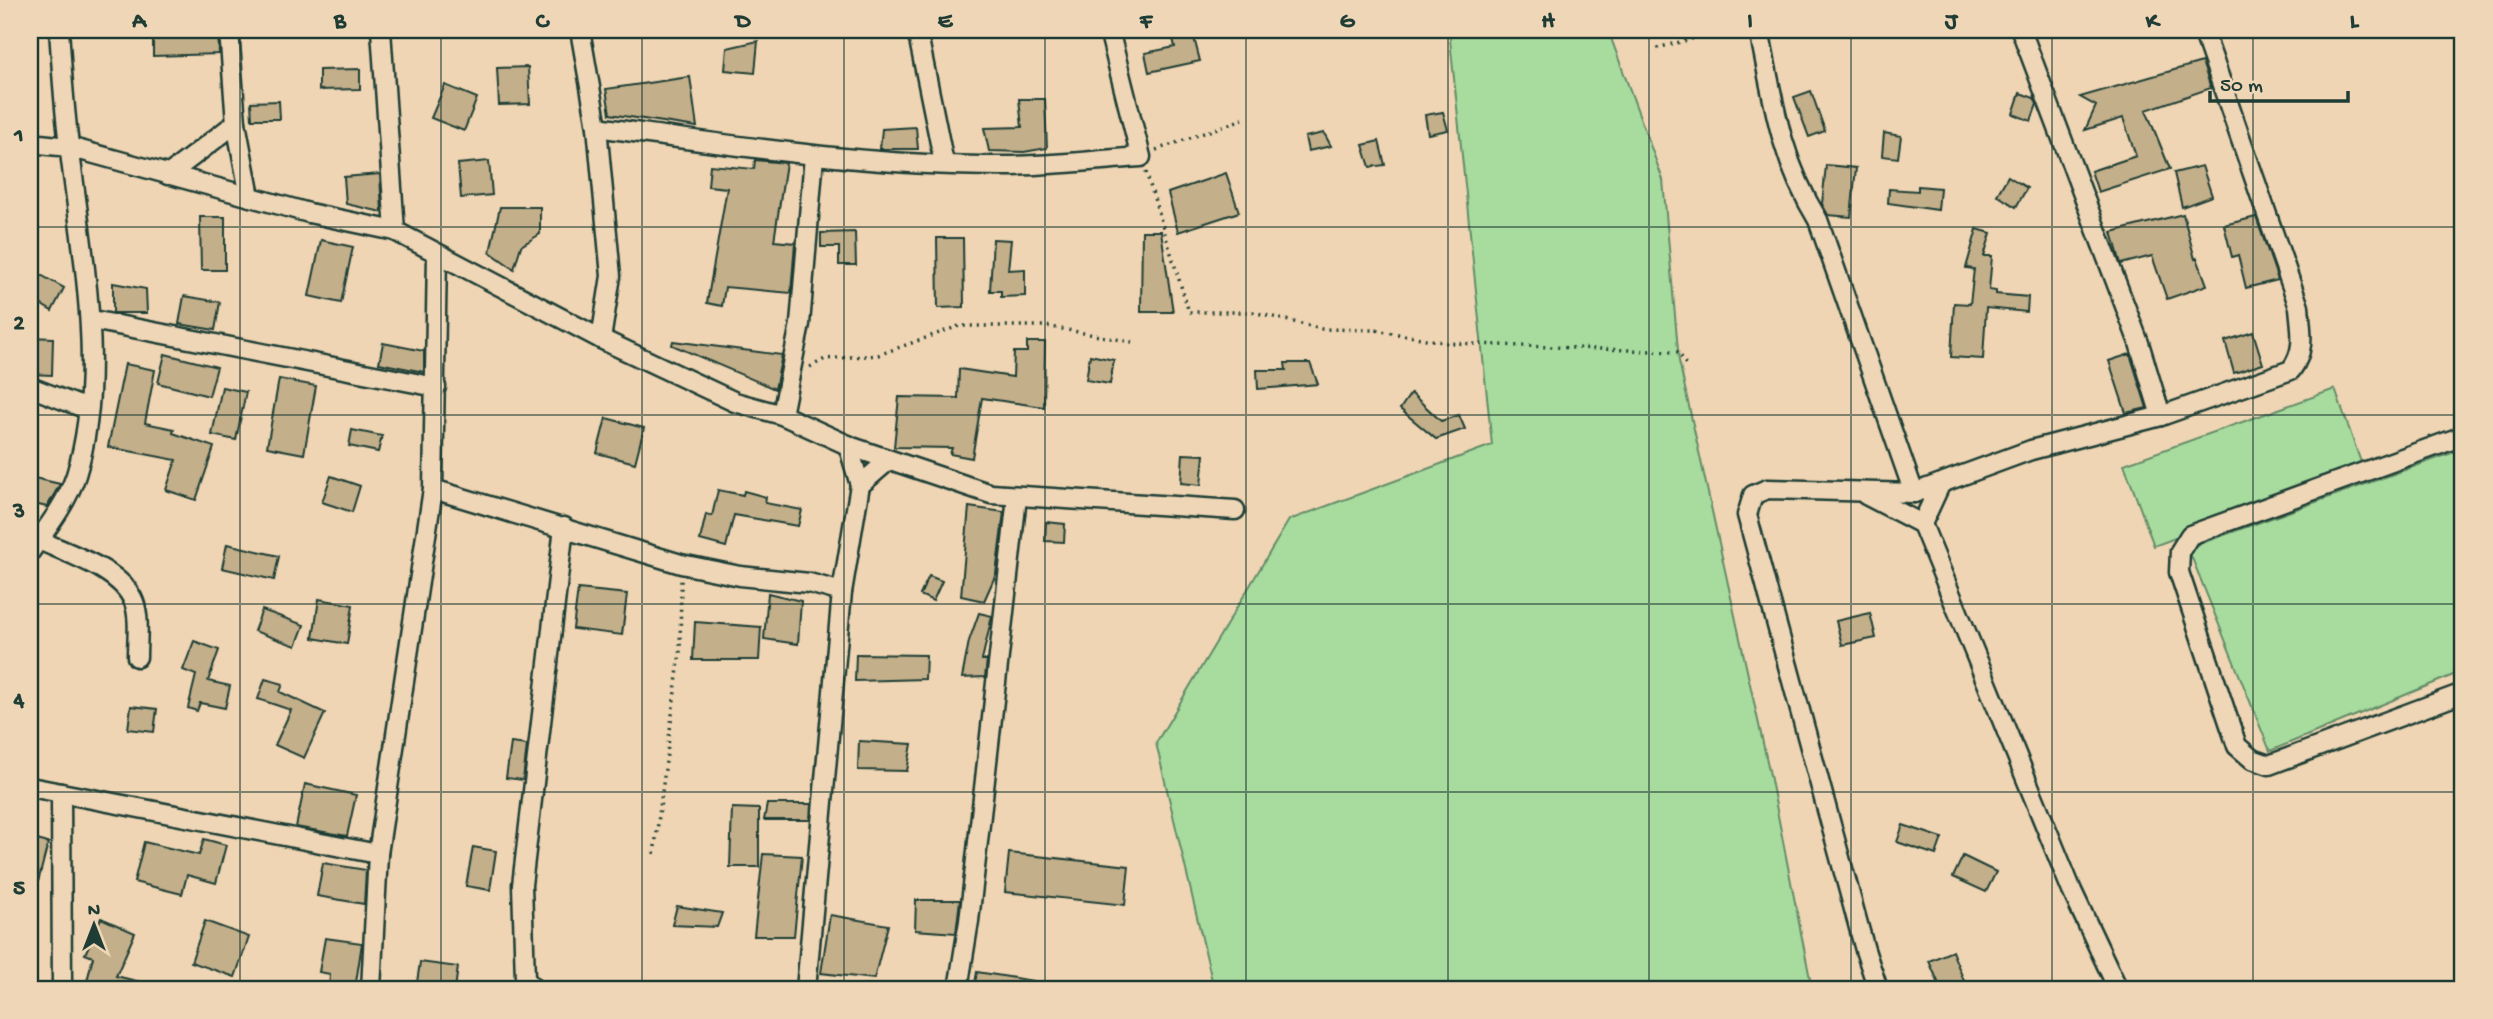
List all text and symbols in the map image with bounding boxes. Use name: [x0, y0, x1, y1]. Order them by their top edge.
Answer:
text: A: [131, 9, 147, 36]
text: B: [333, 9, 347, 36]
text: C: [536, 9, 551, 36]
text: D: [734, 9, 752, 36]
text: E: [938, 9, 954, 36]
text: F: [1139, 9, 1154, 36]
text: G: [1340, 9, 1356, 36]
text: H: [1541, 9, 1555, 36]
text: I: [1747, 9, 1753, 36]
text: J: [1944, 9, 1959, 36]
text: K: [2145, 9, 2162, 36]
text: L: [2350, 9, 2360, 36]
scale bar: [2210, 60, 2348, 104]
text: 50 m: [2220, 75, 2263, 100]
text: 1: [13, 123, 24, 150]
text: 2: [13, 311, 25, 338]
text: 3: [12, 499, 25, 526]
text: 4: [13, 688, 25, 715]
text: 5: [13, 876, 25, 903]
north arrow: [60, 890, 130, 960]
text: N: [88, 900, 100, 923]

